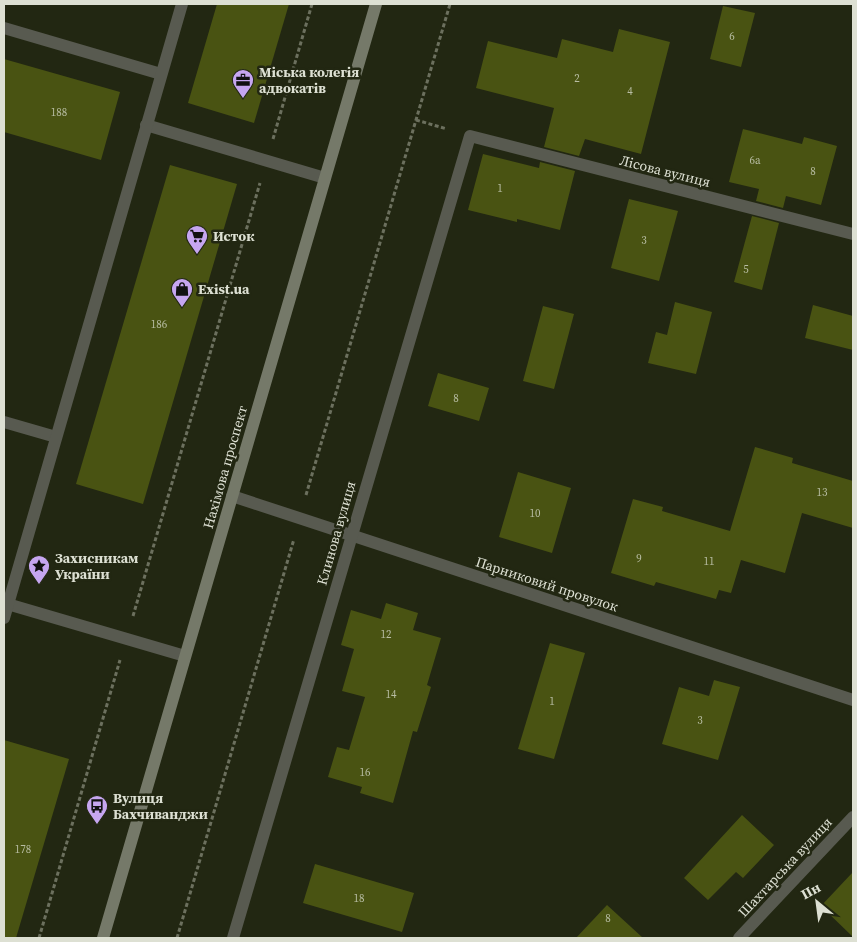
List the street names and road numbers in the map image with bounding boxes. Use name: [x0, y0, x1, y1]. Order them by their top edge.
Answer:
street label: Лісова вулиця: [617, 150, 713, 192]
street label: Нахімова проспект: [198, 403, 252, 531]
street label: Клинова вулиця: [312, 479, 360, 587]
street label: Парниковий провулок: [473, 552, 621, 617]
street label: Шахтарська вулиця: [733, 813, 837, 921]

